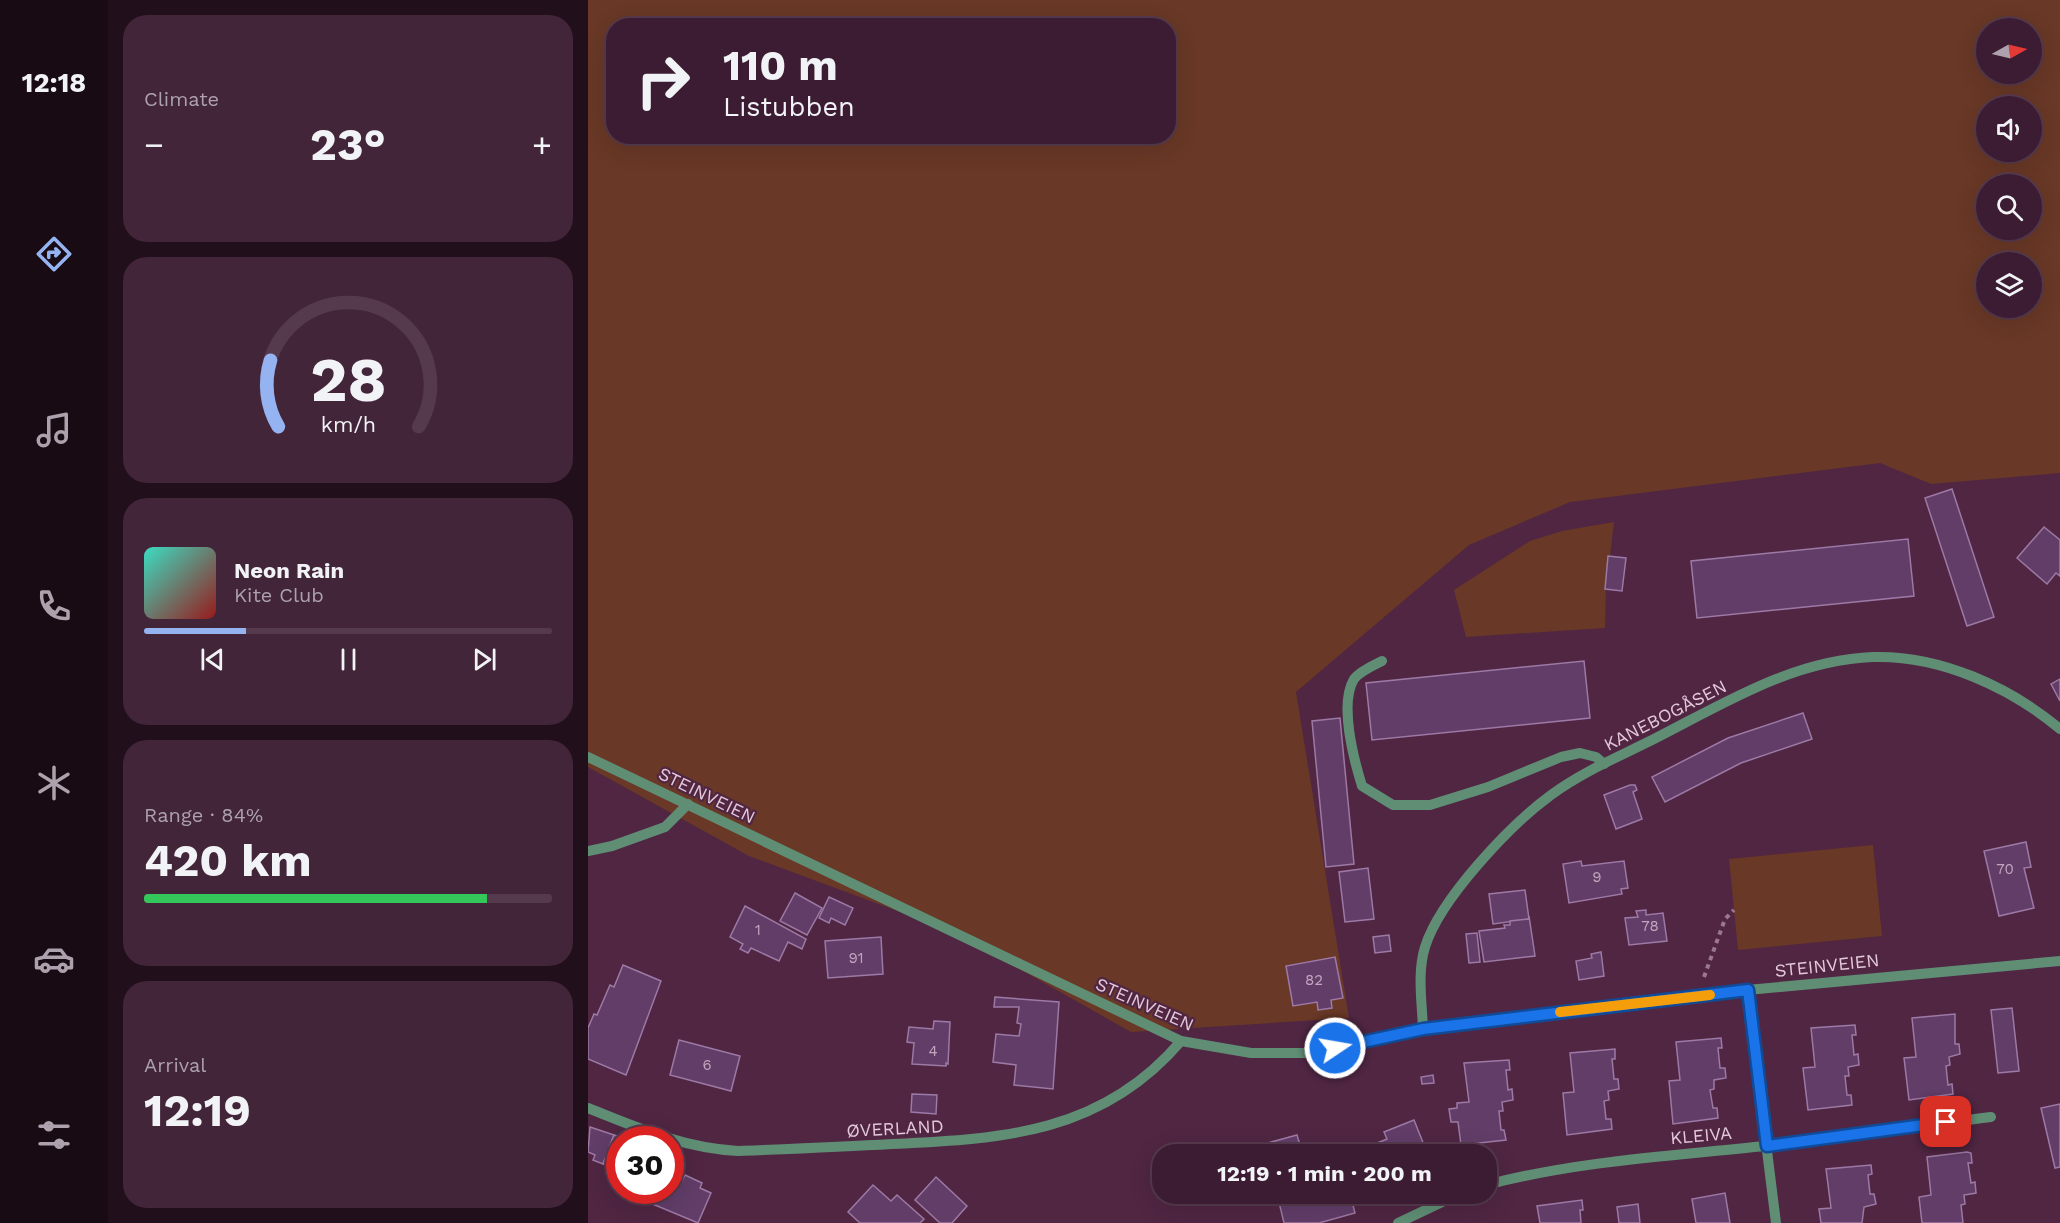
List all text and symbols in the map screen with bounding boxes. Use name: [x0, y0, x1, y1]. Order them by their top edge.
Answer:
north arrow: [1976, 18, 2042, 84]
map controls: [1976, 18, 2042, 318]
text: 110 m: [723, 41, 838, 90]
icon: right: [624, 42, 702, 120]
text: 12:18: [22, 67, 86, 99]
text: Climate: [144, 87, 219, 111]
text: Listubben: [723, 91, 855, 123]
button: sound: [1976, 96, 2042, 162]
text: 23°: [310, 118, 386, 171]
text: −: [144, 125, 164, 164]
text: +: [532, 125, 552, 164]
button: search: [1976, 174, 2042, 240]
icon: directions: [33, 233, 75, 275]
button: layers: [1976, 252, 2042, 318]
text: 28: [310, 343, 386, 416]
icon: music: [33, 409, 75, 451]
text: km/h: [320, 412, 376, 437]
text: Neon Rain: [234, 558, 344, 583]
text: Kite Club: [234, 583, 324, 607]
icon: phone: [33, 585, 75, 627]
icon: previous: [196, 643, 229, 676]
icon: pause: [332, 643, 365, 676]
icon: next: [468, 643, 501, 676]
street label: KANEBOGÅSEN: [1600, 675, 1730, 755]
icon: climate: [33, 762, 75, 804]
street label: STEINVEIEN: [655, 763, 759, 827]
text: Range · 84%: [144, 803, 263, 827]
text: 420 km: [144, 834, 312, 887]
house number: 70: [1996, 860, 2014, 878]
house number: 9: [1592, 868, 1602, 886]
house number: 78: [1641, 917, 1659, 935]
house number: 1: [755, 921, 761, 939]
icon: car: [33, 938, 75, 980]
house number: 91: [848, 949, 864, 967]
street label: STEINVEIEN: [1774, 949, 1880, 981]
house number: 82: [1305, 971, 1323, 989]
street label: STEINVEIEN: [1093, 973, 1197, 1035]
position arrow: [1303, 1016, 1367, 1080]
house number: 4: [928, 1042, 938, 1060]
text: Arrival: [144, 1053, 206, 1077]
house number: 6: [702, 1056, 712, 1074]
text: 12:19: [144, 1084, 251, 1137]
pin: [1920, 1096, 1971, 1147]
icon: arrive: [1929, 1105, 1962, 1138]
icon: filters: [33, 1114, 75, 1156]
street label: ØVERLAND: [846, 1115, 944, 1141]
street label: KLEIVA: [1669, 1122, 1733, 1148]
speed limit sign: 30: [606, 1126, 684, 1204]
text: 12:19 · 1 min · 200 m: [1217, 1161, 1432, 1186]

